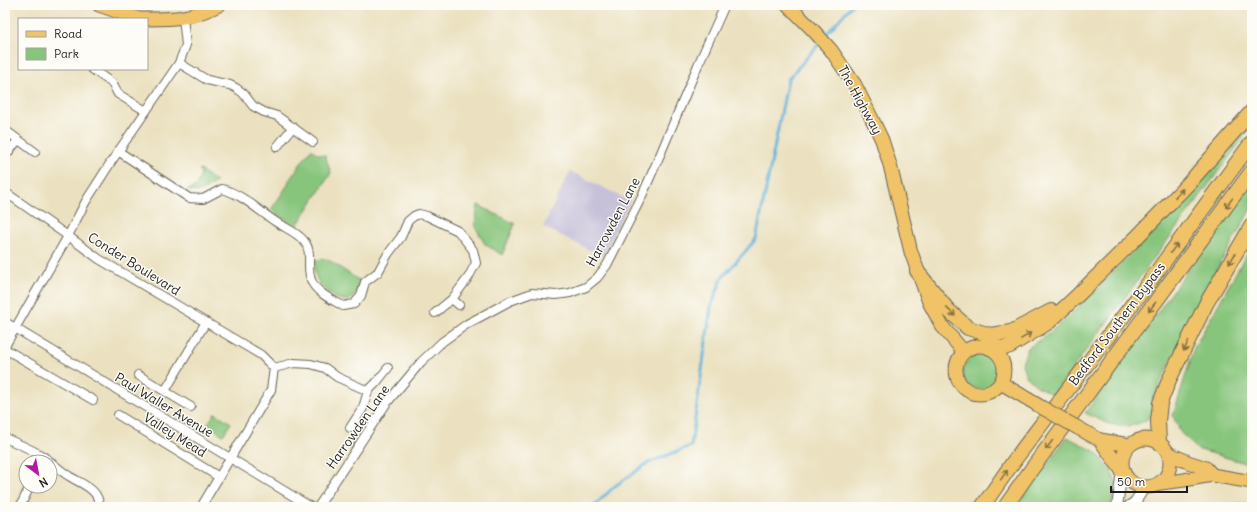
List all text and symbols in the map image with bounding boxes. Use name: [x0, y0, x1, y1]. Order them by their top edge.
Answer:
legend: [18, 18, 148, 70]
text: Road: [54, 26, 82, 41]
text: Park: [54, 46, 79, 61]
street label: The Highway: [834, 63, 886, 137]
street label: Harrowden Lane: [582, 174, 644, 270]
one-way arrow: [1174, 188, 1183, 198]
one-way arrow: [1225, 197, 1233, 208]
street label: Conder Boulevard: [85, 229, 184, 299]
one-way arrow: [1170, 242, 1178, 253]
one-way arrow: [1228, 253, 1236, 265]
street label: Bedford Southern Bypass: [1065, 259, 1169, 389]
one-way arrow: [1148, 302, 1156, 313]
one-way arrow: [946, 307, 956, 317]
one-way arrow: [1020, 332, 1032, 340]
one-way arrow: [1182, 340, 1189, 352]
street label: Paul Waller Avenue: [112, 369, 216, 441]
street label: Harrowden Lane: [323, 382, 393, 472]
street label: Valley Mead: [140, 409, 210, 461]
one-way arrow: [1045, 440, 1053, 451]
north arrow: [18, 454, 58, 494]
scale bar: [1111, 468, 1187, 494]
one-way arrow: [1000, 470, 1008, 481]
text: 50 m: [1117, 474, 1146, 489]
text: N: [36, 475, 50, 490]

